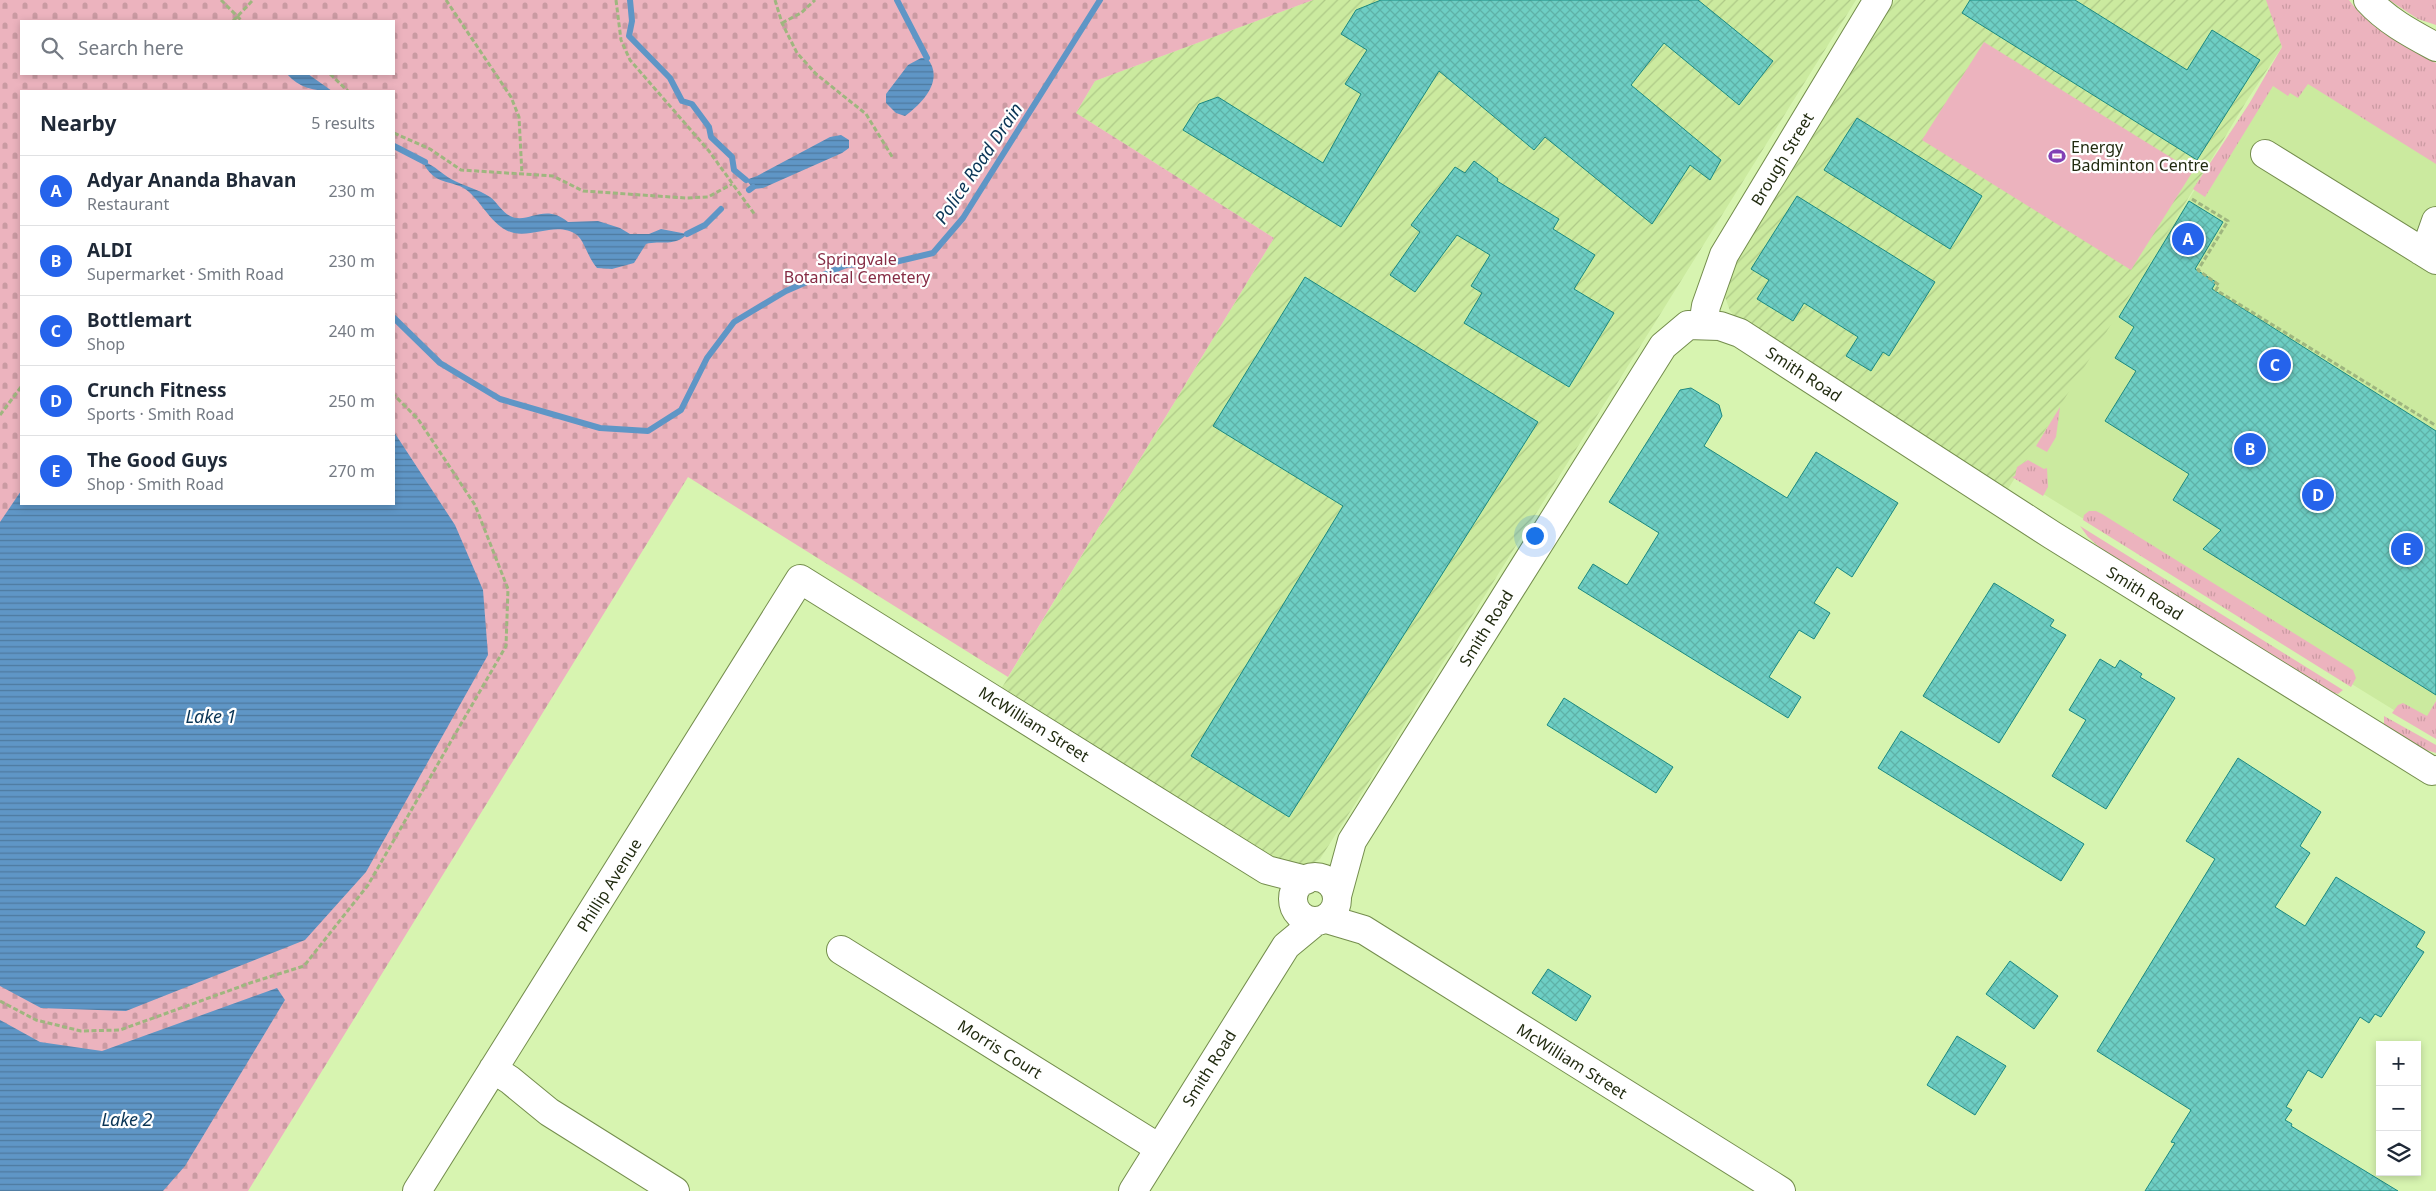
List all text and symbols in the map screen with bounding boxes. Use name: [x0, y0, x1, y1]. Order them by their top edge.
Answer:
search box: [20, 20, 395, 75]
icon: search: [38, 34, 66, 62]
text: Search here: [78, 35, 184, 61]
water label: Police Road Drain: [929, 98, 1027, 228]
street label: Brough Street: [1746, 108, 1819, 210]
text: Nearby: [40, 109, 116, 137]
text: 5 results: [311, 112, 375, 134]
place label: Energy Badminton Centre: [2071, 136, 2209, 176]
sports icon: Energy Badminton Centre: [2047, 146, 2067, 166]
text: Adyar Ananda Bhavan: [87, 167, 296, 193]
text: A: [50, 180, 62, 202]
text: 230 m: [328, 180, 375, 202]
text: Restaurant: [87, 193, 169, 215]
pin: A: [2172, 220, 2204, 258]
text: ALDI: [87, 237, 132, 263]
park label: Springvale Botanical Cemetery: [784, 248, 931, 288]
text: B: [51, 250, 61, 272]
text: 230 m: [328, 250, 375, 272]
text: Supermarket · Smith Road: [87, 263, 284, 285]
text: Bottlemart: [87, 307, 192, 333]
text: C: [51, 320, 61, 342]
text: 240 m: [328, 320, 375, 342]
text: Shop: [87, 333, 125, 355]
street label: Smith Road: [1762, 341, 1846, 407]
pin: C: [2259, 346, 2291, 384]
text: Crunch Fitness: [87, 377, 227, 403]
text: D: [50, 390, 62, 412]
text: 250 m: [328, 390, 375, 412]
text: Sports · Smith Road: [87, 403, 234, 425]
pin: B: [2234, 430, 2266, 468]
text: The Good Guys: [87, 447, 228, 473]
text: E: [52, 460, 60, 482]
text: 270 m: [328, 460, 375, 482]
text: Shop · Smith Road: [87, 473, 224, 495]
pin: D: [2302, 476, 2334, 514]
your location: [1522, 523, 1548, 549]
pin: E: [2391, 530, 2423, 568]
street label: Smith Road: [2103, 561, 2187, 625]
street label: Smith Road: [1454, 586, 1518, 670]
street label: McWilliam Street: [975, 681, 1094, 767]
water label: Lake 1: [186, 704, 236, 728]
street label: Phillip Avenue: [572, 834, 646, 936]
street label: Morris Court: [954, 1014, 1046, 1084]
street label: McWilliam Street: [1513, 1018, 1632, 1104]
street label: Smith Road: [1177, 1026, 1241, 1110]
map controls: [2376, 1041, 2421, 1176]
button: +: [2376, 1041, 2421, 1086]
button: −: [2376, 1086, 2421, 1131]
water label: Lake 2: [102, 1107, 153, 1131]
button: layers: [2376, 1131, 2421, 1176]

